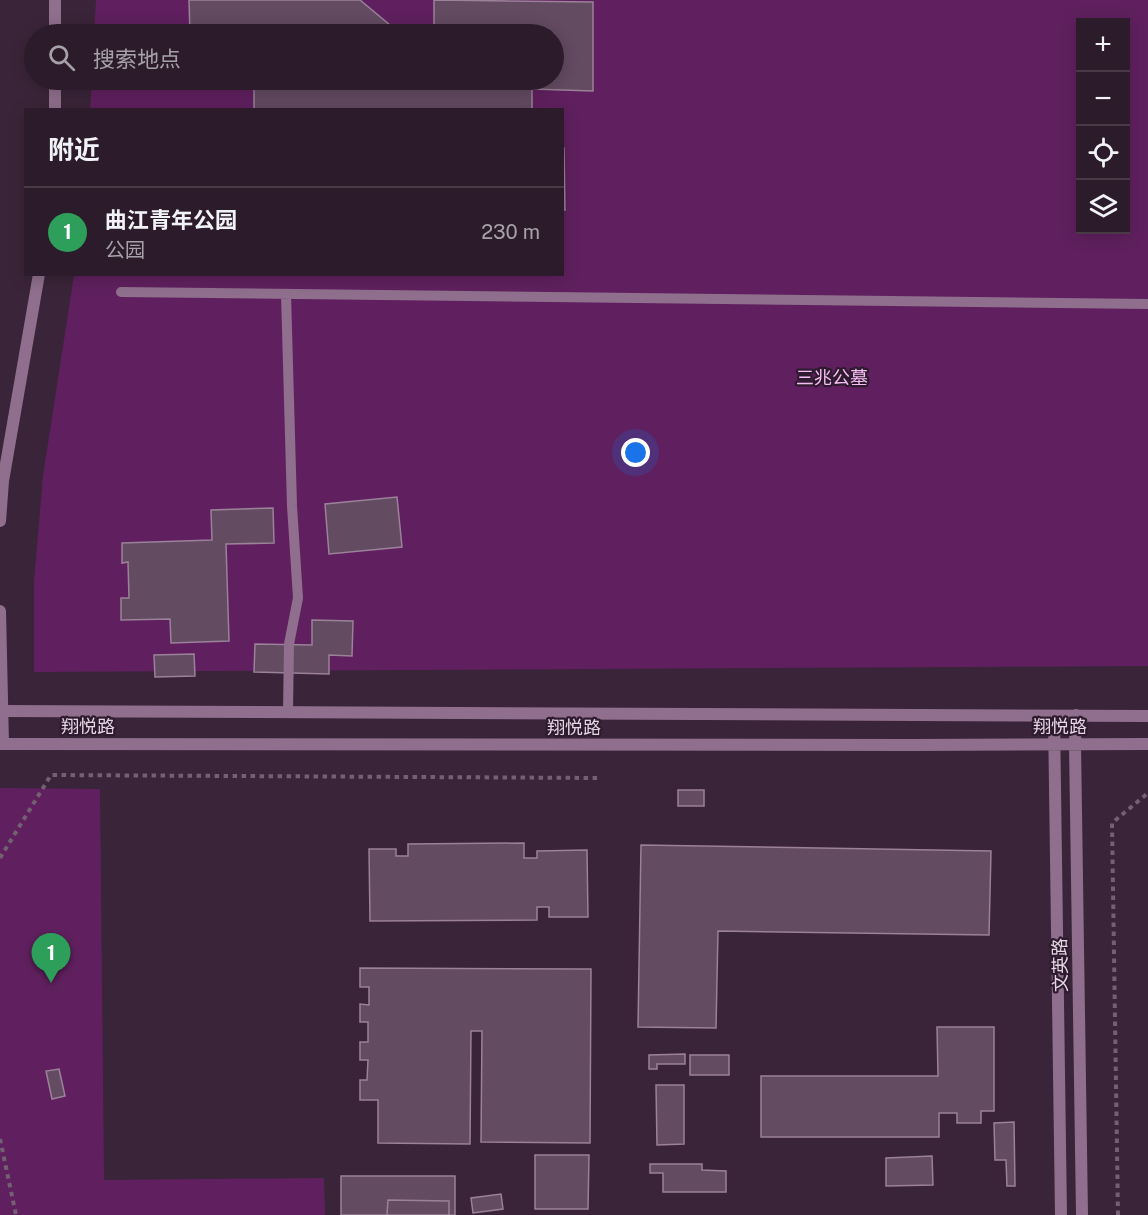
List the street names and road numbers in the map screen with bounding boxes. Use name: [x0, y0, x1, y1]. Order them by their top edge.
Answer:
street label: 翔悦路: [61, 716, 115, 737]
street label: 翔悦路: [1033, 716, 1087, 737]
street label: 翔悦路: [547, 717, 601, 738]
street label: 文英路: [1049, 938, 1071, 992]

